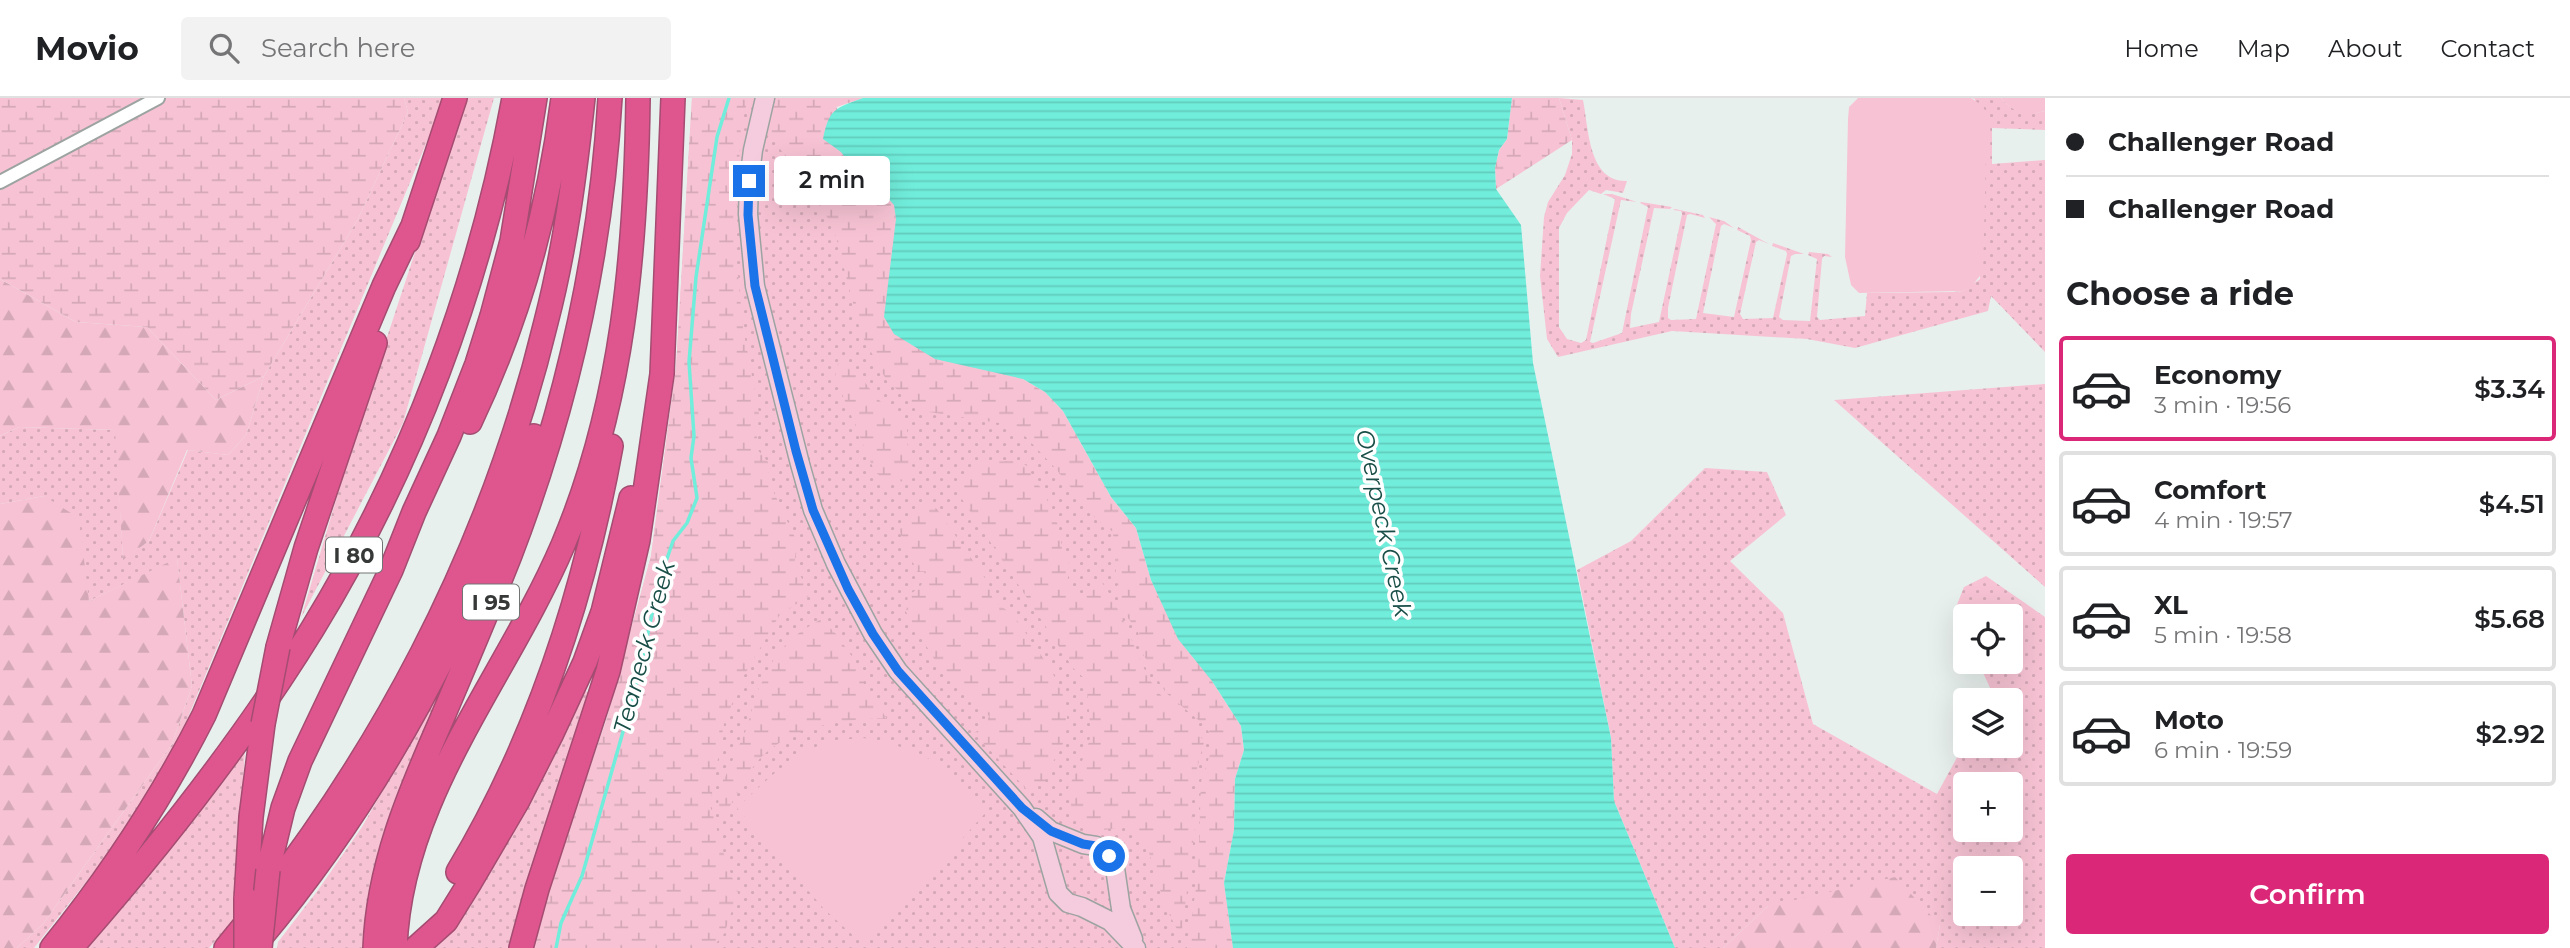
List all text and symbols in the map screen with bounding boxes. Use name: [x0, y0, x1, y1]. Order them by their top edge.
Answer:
search box: [181, 17, 671, 80]
text: Movio: [35, 28, 139, 68]
icon: search: [205, 29, 243, 67]
text: Search here: [261, 32, 416, 64]
text: Home: [2124, 34, 2199, 63]
text: Map: [2237, 34, 2290, 63]
text: About: [2328, 34, 2402, 63]
text: Contact: [2440, 34, 2535, 63]
text: Challenger Road: [2108, 126, 2334, 158]
callout: 2 min: [774, 156, 889, 206]
route end: [733, 165, 765, 197]
text: 2 min: [799, 166, 865, 194]
text: Challenger Road: [2108, 193, 2334, 225]
text: Choose a ride: [2066, 274, 2294, 313]
icon: car: [2070, 357, 2133, 420]
text: Economy: [2154, 359, 2281, 391]
text: $3.34: [2474, 373, 2545, 405]
text: 3 min · 19:56: [2154, 391, 2291, 419]
water label: Overpeck Creek: [1350, 426, 1418, 621]
icon: car: [2070, 472, 2133, 535]
text: Comfort: [2154, 474, 2266, 506]
text: $4.51: [2479, 488, 2545, 520]
text: 4 min · 19:57: [2154, 506, 2293, 534]
road number: I 80: [326, 538, 382, 573]
water label: Teaneck Creek: [607, 556, 681, 737]
road number: I 95: [463, 584, 519, 620]
icon: car: [2070, 587, 2133, 650]
text: XL: [2154, 589, 2188, 621]
text: $5.68: [2474, 603, 2545, 635]
map controls: [1953, 604, 2023, 926]
button: locate: [1953, 604, 2023, 674]
text: 5 min · 19:58: [2154, 621, 2292, 649]
button: layers: [1953, 688, 2023, 758]
icon: car: [2070, 702, 2133, 765]
text: Moto: [2154, 704, 2224, 736]
text: $2.92: [2476, 718, 2545, 750]
text: 6 min · 19:59: [2154, 736, 2292, 764]
button: +: [1953, 772, 2023, 842]
route start: [1093, 840, 1125, 872]
button: Confirm: [2066, 854, 2549, 934]
button: −: [1953, 856, 2023, 926]

